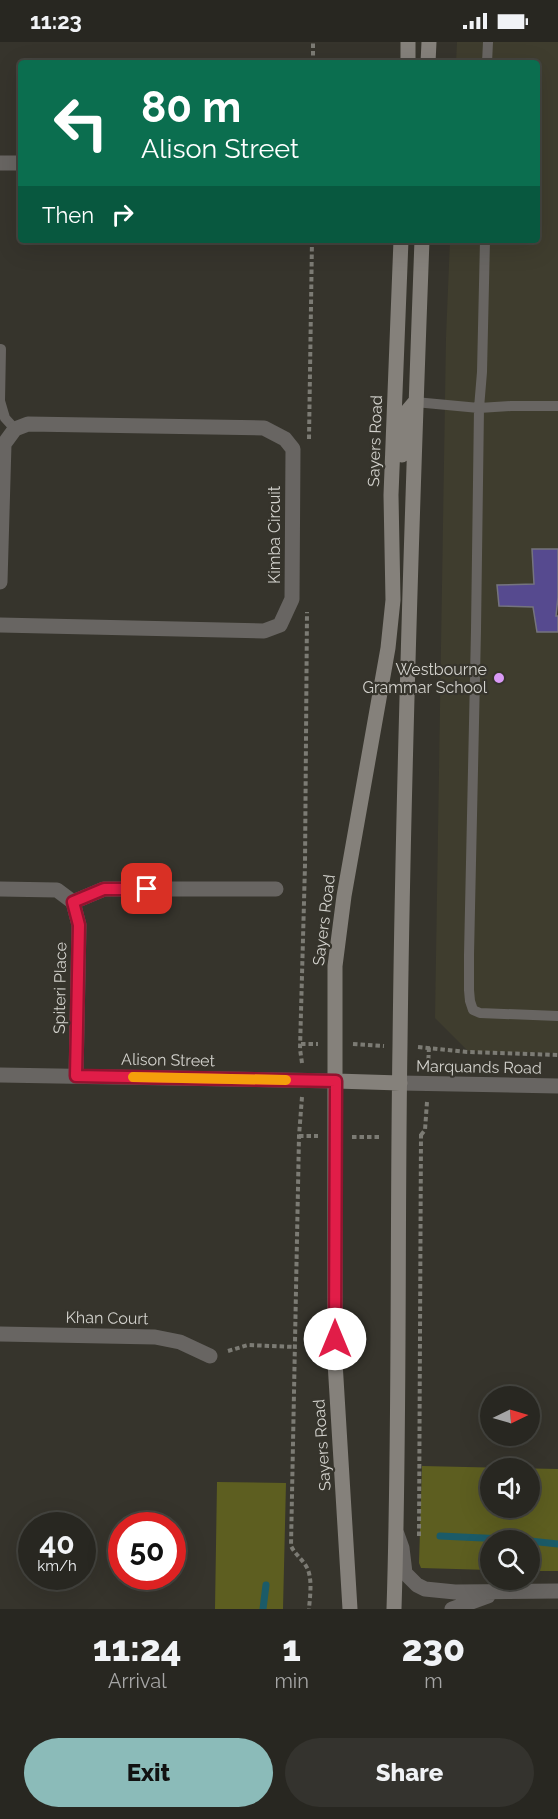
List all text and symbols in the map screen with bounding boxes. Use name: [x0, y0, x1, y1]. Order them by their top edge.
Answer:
text: 11:23: [30, 8, 82, 34]
text: 80 m: [141, 83, 241, 132]
icon: left: [42, 84, 120, 162]
text: Alison Street: [141, 133, 299, 164]
icon: right: [106, 198, 139, 231]
text: Then: [42, 202, 94, 228]
street label: Sayers Road: [364, 395, 386, 487]
street label: Kimba Circuit: [265, 485, 284, 584]
place label: Westbourne Grammar School: [363, 660, 488, 697]
marker: Westbourne Grammar School: [492, 671, 506, 685]
pin: [121, 863, 172, 914]
icon: arrive: [130, 872, 163, 905]
street label: Sayers Road: [309, 873, 339, 967]
street label: Spiteri Place: [50, 942, 70, 1034]
street label: Alison Street: [121, 1050, 216, 1070]
street label: Marquands Road: [416, 1056, 542, 1078]
position arrow: [303, 1307, 367, 1371]
street label: Khan Court: [65, 1308, 149, 1328]
north arrow: [480, 1386, 540, 1446]
map controls: [480, 1386, 540, 1590]
street label: Sayers Road: [309, 1399, 335, 1491]
button: sound: [480, 1458, 540, 1518]
speed limit sign: 50: [108, 1512, 186, 1590]
text: 40: [39, 1526, 75, 1561]
button: search: [480, 1530, 540, 1590]
text: km/h: [37, 1557, 77, 1575]
text: 11:24: [93, 1627, 182, 1669]
text: 1: [282, 1627, 301, 1669]
text: 230: [402, 1627, 465, 1669]
text: Arrival: [108, 1669, 167, 1693]
text: min: [274, 1669, 309, 1693]
text: m: [424, 1669, 443, 1693]
button: Exit: [24, 1738, 273, 1807]
button: Share: [285, 1738, 534, 1807]

